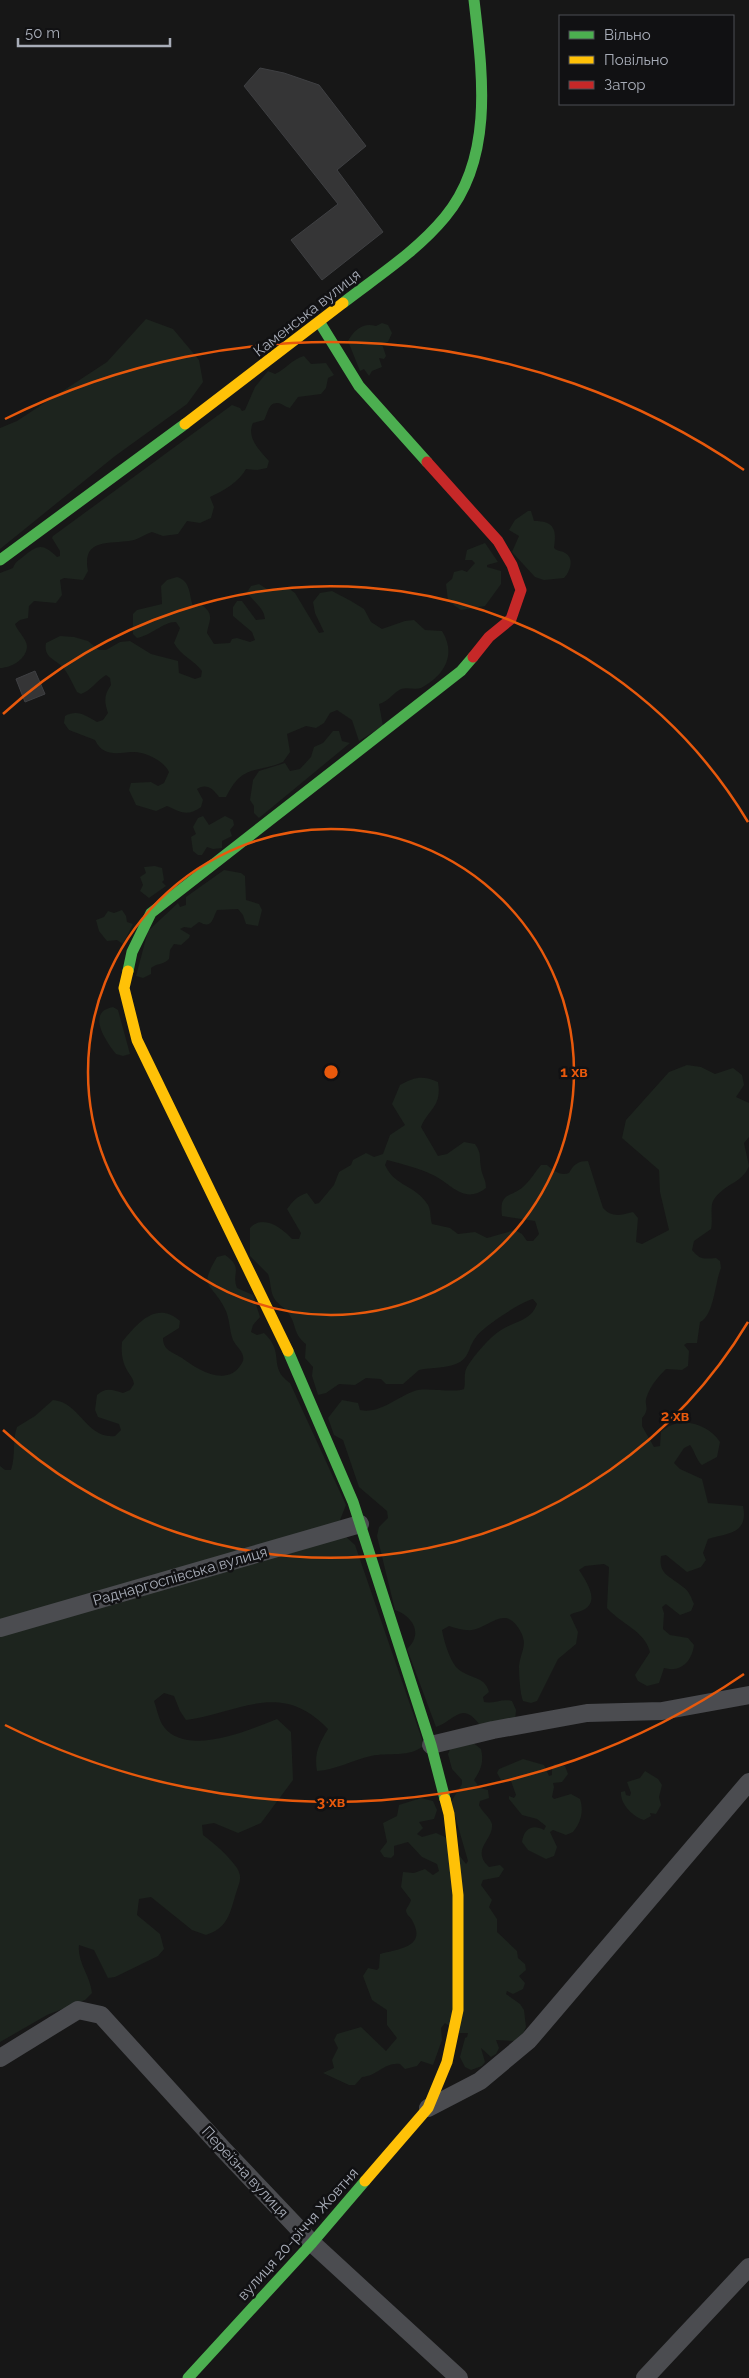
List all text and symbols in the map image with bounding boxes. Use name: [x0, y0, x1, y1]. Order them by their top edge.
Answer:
scale bar: [18, 15, 170, 47]
legend: [559, 15, 734, 105]
text: 50 m: [25, 24, 60, 42]
text: Вільно: [604, 26, 651, 44]
text: Повільно: [604, 51, 669, 69]
text: Затор: [604, 76, 646, 94]
street label: Каменська вулиця: [250, 266, 364, 360]
centre of rings: [322, 1063, 340, 1081]
text: 1 хв: [560, 1063, 588, 1081]
text: 2 хв: [661, 1407, 689, 1425]
street label: Раднаргоспівська вулиця: [91, 1542, 269, 1610]
text: 3 хв: [317, 1793, 345, 1811]
street label: Переїзна вулиця: [198, 2123, 292, 2221]
street label: вулиця 20-річчя Жовтня: [234, 2164, 362, 2304]

